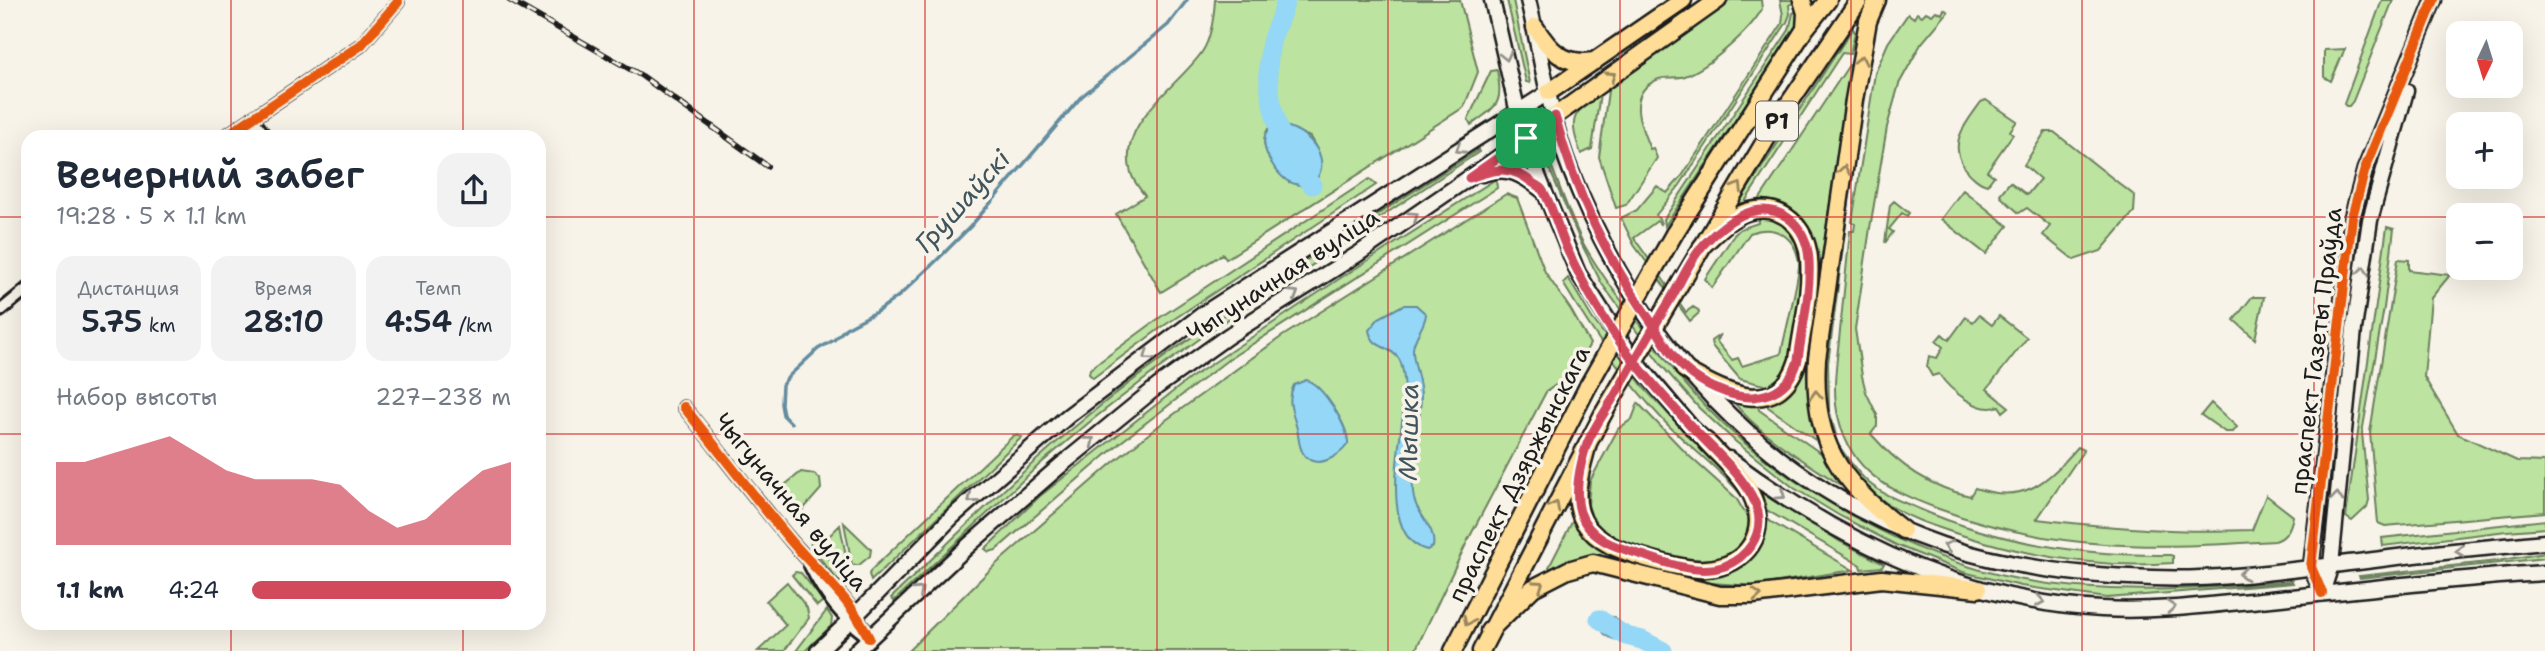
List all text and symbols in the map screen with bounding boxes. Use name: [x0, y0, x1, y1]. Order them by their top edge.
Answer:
north arrow: [2446, 21, 2524, 98]
map controls: [2446, 21, 2523, 280]
one-way arrow: [1497, 50, 1512, 62]
one-way arrow: [1852, 55, 1867, 67]
one-way arrow: [1603, 72, 1616, 84]
road number: Р1: [1756, 102, 1798, 140]
pin: [1496, 108, 1556, 168]
button: +: [2446, 112, 2523, 189]
icon: arrive: [1507, 119, 1545, 157]
water label: Грушаўскі: [906, 141, 1018, 260]
one-way arrow: [1455, 141, 1468, 154]
text: Вечерний забег: [56, 149, 364, 200]
button: share: [437, 153, 511, 227]
one-way arrow: [1836, 164, 1851, 175]
one-way arrow: [1729, 182, 1742, 195]
text: 19:28 · 5 × 1.1 km: [56, 201, 247, 231]
street label: Чыгуначная вуліца: [1180, 201, 1386, 349]
button: −: [2446, 203, 2523, 280]
street label: праспект Газеты Праўда: [2283, 206, 2350, 496]
one-way arrow: [1406, 211, 1419, 224]
one-way arrow: [2355, 265, 2370, 277]
text: Дистанция: [78, 276, 179, 301]
text: Время: [255, 276, 312, 301]
text: Темп: [416, 276, 461, 301]
one-way arrow: [1287, 289, 1300, 302]
text: 5.75: [81, 301, 142, 342]
text: 28:10: [243, 301, 324, 342]
text: 4:54: [384, 301, 452, 342]
text: km: [142, 313, 176, 338]
text: /km: [452, 313, 493, 338]
street label: праспект Дзяржынскага: [1440, 340, 1598, 608]
one-way arrow: [1143, 347, 1156, 360]
text: Набор высоты: [56, 382, 217, 412]
text: 227–238 m: [375, 382, 511, 412]
water label: Мышка: [1390, 383, 1426, 481]
one-way arrow: [1809, 389, 1824, 400]
street label: Чыгуначная вуліца: [707, 406, 875, 598]
one-way arrow: [1082, 437, 1095, 449]
one-way arrow: [1773, 487, 1786, 500]
one-way arrow: [967, 491, 980, 503]
one-way arrow: [2329, 491, 2344, 502]
one-way arrow: [1547, 501, 1560, 513]
one-way arrow: [1942, 540, 1954, 554]
one-way arrow: [2454, 543, 2465, 558]
one-way arrow: [2237, 566, 2249, 581]
text: 1.1 km: [56, 575, 124, 605]
text: 4:24: [168, 575, 219, 605]
one-way arrow: [1531, 581, 1544, 593]
one-way arrow: [911, 587, 924, 600]
one-way arrow: [1752, 587, 1763, 602]
one-way arrow: [2034, 593, 2046, 608]
one-way arrow: [2166, 600, 2177, 615]
one-way arrow: [1462, 614, 1476, 626]

